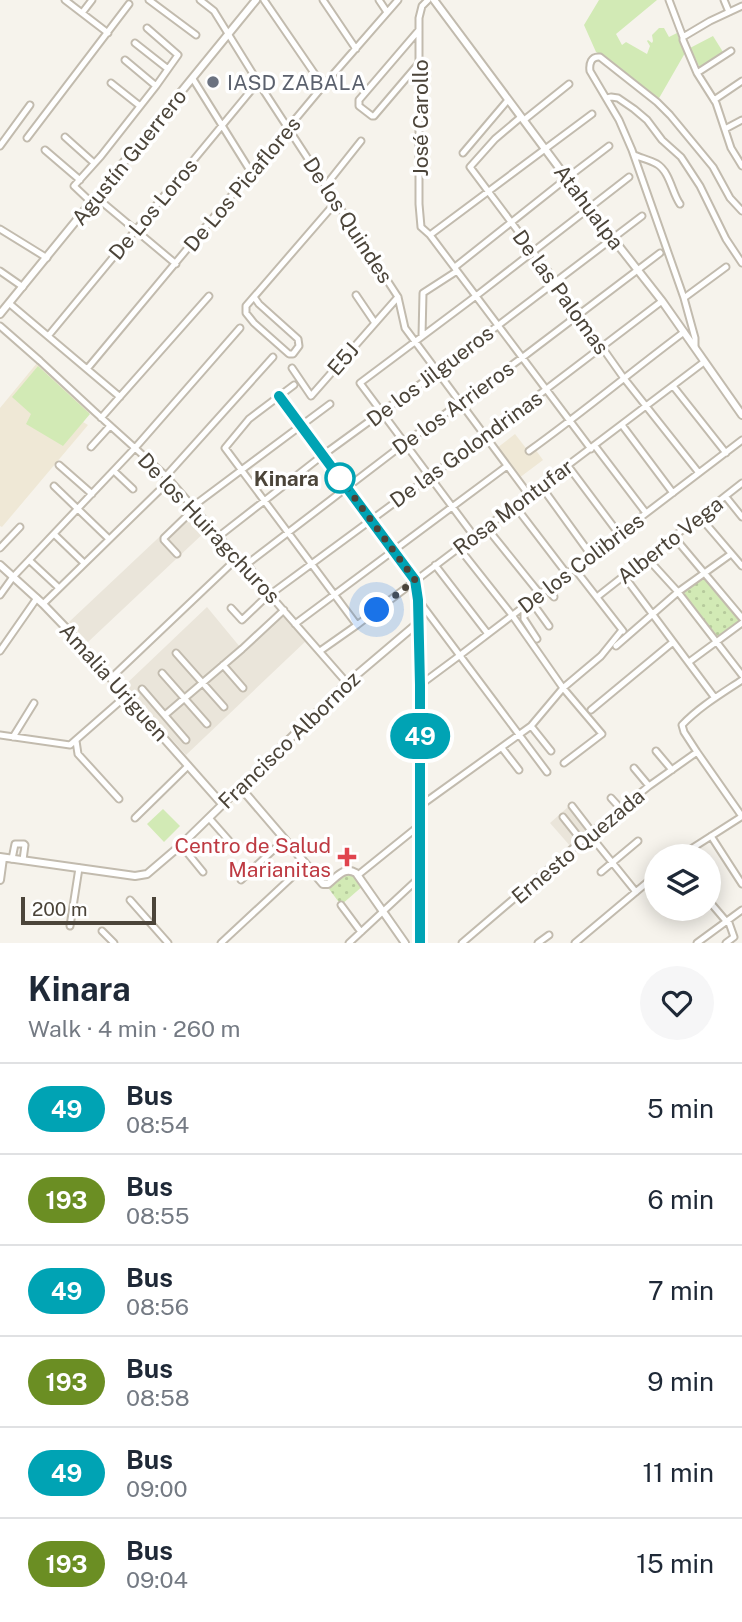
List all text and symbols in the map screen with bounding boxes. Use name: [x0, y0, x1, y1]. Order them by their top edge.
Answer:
street label: José Carollo: [408, 59, 433, 177]
place label: IASD ZABALA: [227, 70, 366, 95]
marker: IASD ZABALA: [205, 74, 221, 90]
street label: Agustín Guerrero: [66, 84, 192, 230]
street label: De Los Picaflores: [178, 112, 306, 256]
street label: De los Quindes: [298, 152, 398, 288]
street label: De Los Loros: [103, 153, 203, 265]
street label: Atahualpa: [549, 160, 629, 254]
street label: De las Palomas: [508, 225, 614, 359]
street label: De los Jilgueros: [362, 320, 498, 432]
street label: E5J: [322, 338, 364, 380]
street label: De los Arrieros: [388, 356, 518, 460]
street label: De las Golondrinas: [385, 385, 547, 513]
street label: De los Huiragchuros: [133, 447, 285, 609]
street label: Rosa Montufar: [448, 454, 578, 560]
marker: Kinara: [325, 463, 355, 493]
place label: Kinara: [254, 466, 319, 491]
street label: Alberto Vega: [612, 491, 728, 589]
street label: De los Colibries: [513, 508, 649, 618]
your location: [359, 592, 394, 627]
street label: Amalia Uriguen: [55, 618, 173, 746]
street label: Francisco Albornoz: [213, 666, 365, 814]
line badge: 49: [388, 713, 452, 759]
text: 49: [404, 722, 436, 750]
street label: Ernesto Quezada: [507, 783, 649, 909]
place label: Centro de Salud Marianitas: [175, 833, 331, 882]
map controls: [644, 844, 721, 921]
button: layers: [644, 844, 721, 921]
marker: Centro de Salud Marianitas: [337, 847, 357, 867]
scale bar: [21, 894, 156, 926]
text: 200 m: [32, 898, 88, 920]
button: heart: [640, 966, 714, 1040]
text: Kinara: [28, 970, 131, 1008]
text: Walk · 4 min · 260 m: [28, 1015, 241, 1042]
text: Bus: [126, 1080, 173, 1111]
text: 5 min: [647, 1093, 714, 1124]
text: 49: [51, 1095, 82, 1123]
text: 08:54: [126, 1111, 189, 1138]
text: Bus: [126, 1171, 173, 1202]
text: 6 min: [647, 1184, 714, 1215]
text: 193: [46, 1186, 87, 1214]
text: 08:55: [126, 1202, 189, 1229]
text: Bus: [126, 1262, 173, 1293]
text: 7 min: [648, 1275, 714, 1306]
text: 49: [51, 1277, 82, 1305]
text: 08:56: [126, 1293, 189, 1320]
text: Bus: [126, 1353, 173, 1384]
text: 9 min: [647, 1366, 714, 1397]
text: 193: [46, 1368, 87, 1396]
text: 08:58: [126, 1384, 190, 1411]
text: Bus: [126, 1444, 173, 1475]
text: 11 min: [642, 1457, 714, 1488]
text: 49: [51, 1459, 82, 1487]
text: 09:00: [126, 1475, 187, 1502]
text: Bus: [126, 1535, 173, 1566]
text: 15 min: [636, 1548, 714, 1579]
text: 193: [46, 1550, 87, 1578]
text: 09:04: [126, 1566, 188, 1593]

